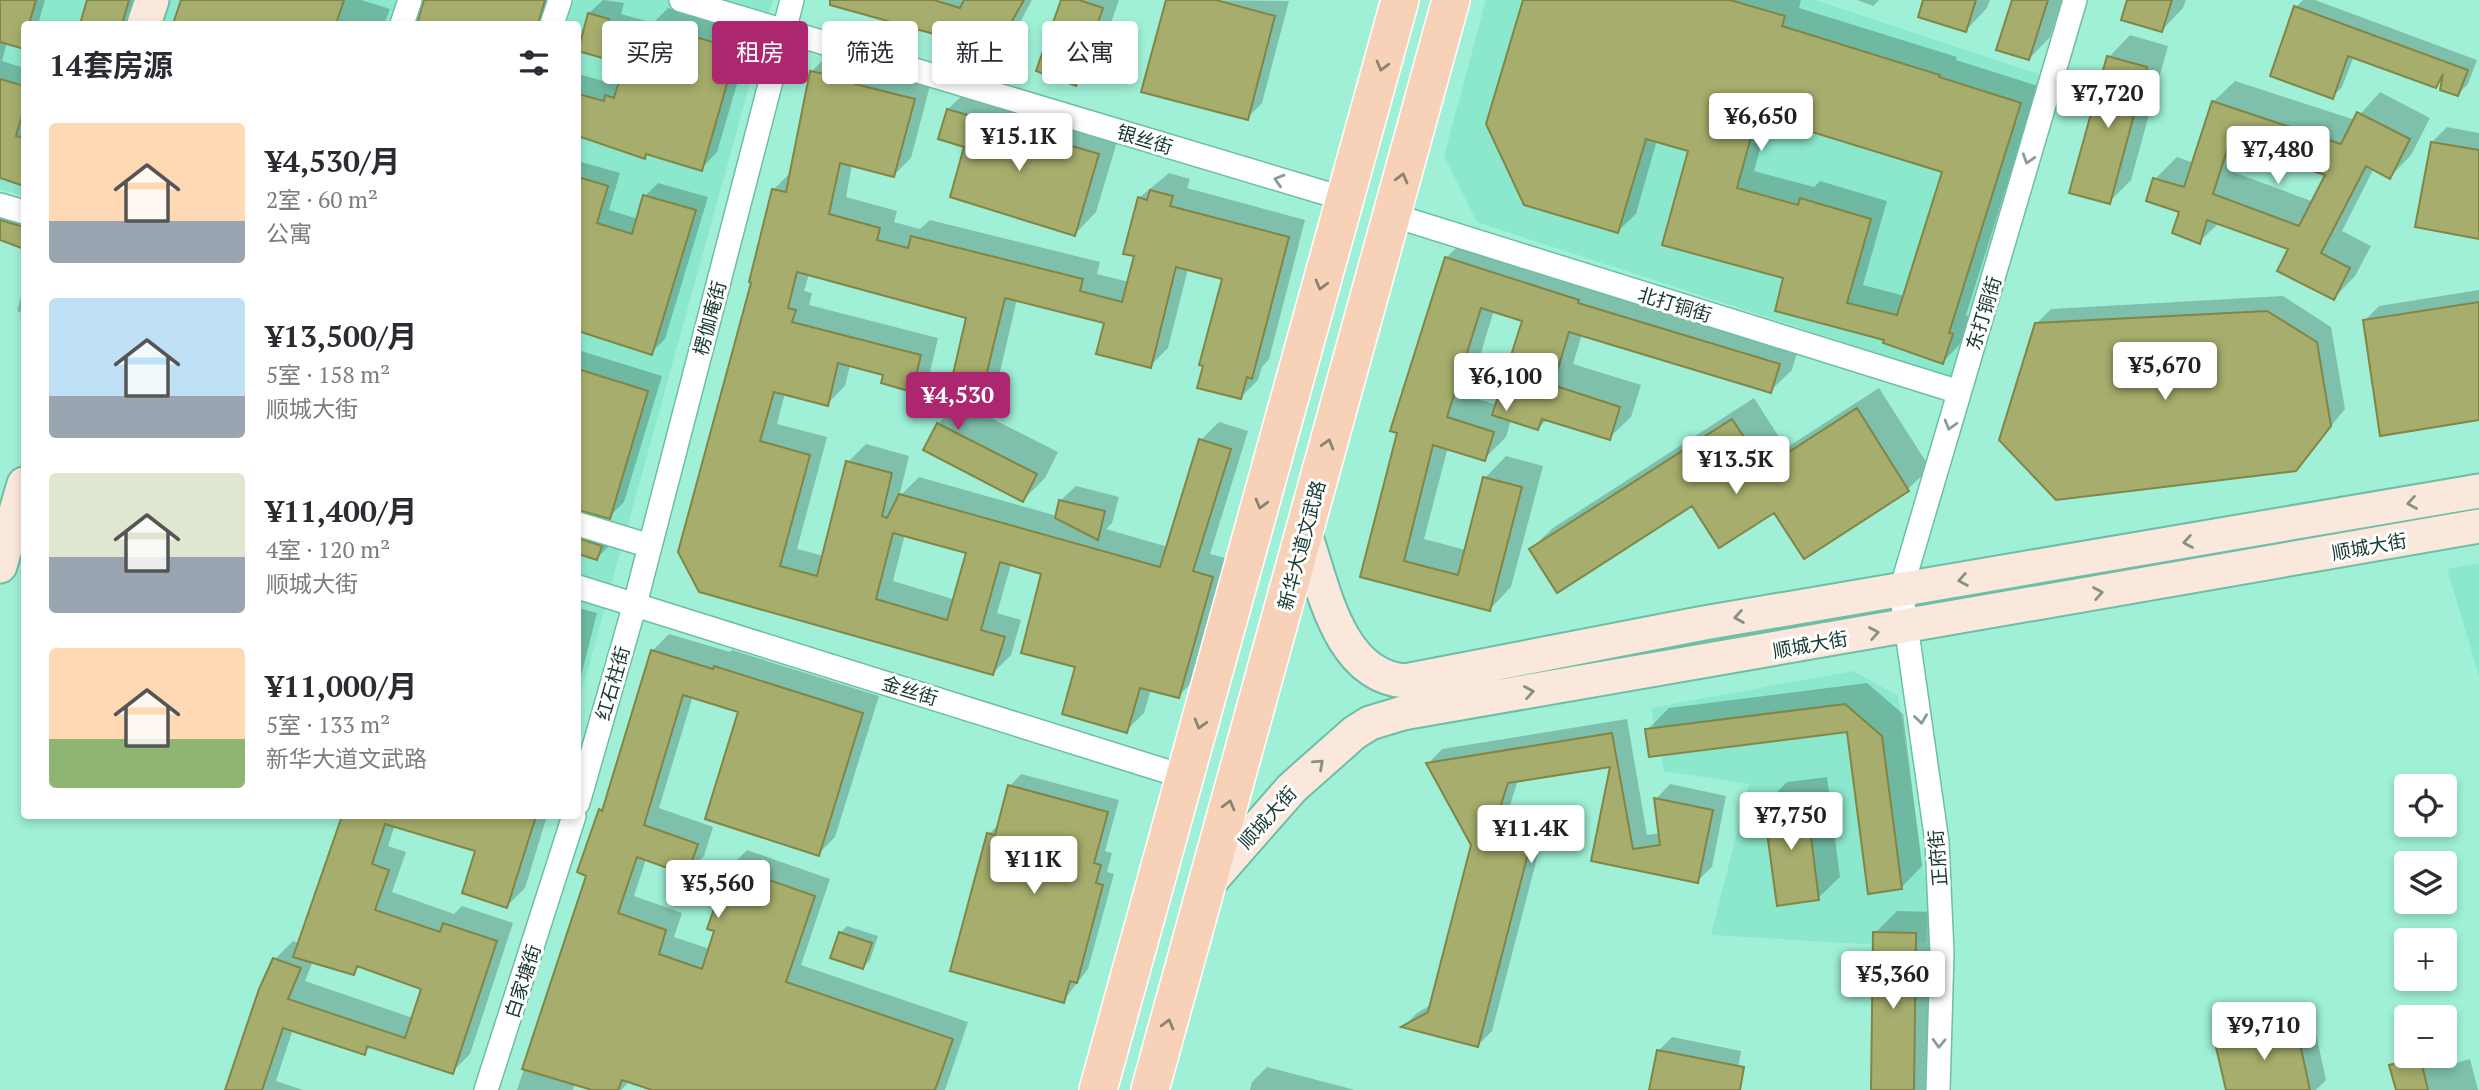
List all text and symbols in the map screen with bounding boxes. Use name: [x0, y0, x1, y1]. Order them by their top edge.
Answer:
chip: 买房: [602, 21, 698, 84]
chip: 租房: [712, 21, 808, 84]
chip: 筛选: [822, 21, 918, 84]
chip: 新上: [932, 21, 1028, 84]
chip: 公寓: [1042, 21, 1138, 84]
icon: filters: [515, 44, 553, 82]
text: 14套房源: [49, 45, 173, 85]
one-way arrow: [1375, 60, 1390, 72]
pin: ¥7,720: [2051, 71, 2165, 130]
text: ¥7,720: [2073, 77, 2143, 108]
pin: ¥6,650: [1704, 94, 1818, 153]
text: ¥6,650: [1725, 100, 1797, 131]
pin: ¥15.1K: [962, 114, 1076, 173]
street label: 银丝街: [1114, 119, 1176, 159]
text: ¥15.1K: [981, 120, 1057, 151]
pin: ¥7,480: [2221, 127, 2335, 186]
text: ¥7,480: [2243, 133, 2313, 164]
text: ¥4,530/月: [266, 141, 400, 181]
icon: home: [105, 151, 189, 235]
one-way arrow: [2022, 153, 2037, 165]
one-way arrow: [1394, 172, 1409, 184]
one-way arrow: [1274, 173, 1286, 188]
text: 2室 · 60 m²: [266, 184, 378, 215]
text: 公寓: [266, 218, 312, 249]
street label: 东打铜街: [1960, 273, 2006, 353]
street label: 楞伽庵街: [687, 278, 731, 358]
one-way arrow: [1315, 279, 1329, 291]
street label: 北打铜街: [1635, 281, 1715, 327]
text: ¥13,500/月: [266, 316, 417, 356]
icon: home: [105, 326, 189, 410]
pin: ¥5,670: [2108, 342, 2222, 402]
text: ¥5,670: [2129, 349, 2201, 380]
pin: ¥6,100: [1449, 354, 1563, 413]
text: 5室 · 158 m²: [266, 359, 390, 390]
text: ¥6,100: [1470, 360, 1542, 391]
pin: ¥4,530: [901, 372, 1015, 432]
text: ¥4,530: [922, 379, 994, 410]
text: 顺城大街: [266, 393, 358, 424]
one-way arrow: [1944, 418, 1958, 430]
pin: ¥13.5K: [1679, 436, 1793, 496]
one-way arrow: [1320, 438, 1335, 450]
text: ¥13.5K: [1698, 443, 1774, 474]
street label: 新华大道文武路: [1272, 478, 1330, 612]
text: ¥11,400/月: [266, 491, 417, 531]
one-way arrow: [2406, 495, 2418, 510]
one-way arrow: [1254, 498, 1269, 510]
icon: home: [105, 501, 189, 585]
street label: 顺城大街: [2329, 527, 2409, 565]
text: 4室 · 120 m²: [266, 534, 390, 565]
one-way arrow: [2182, 534, 2194, 549]
text: 顺城大街: [266, 568, 358, 599]
one-way arrow: [1957, 572, 1969, 587]
one-way arrow: [2092, 586, 2104, 601]
one-way arrow: [1733, 609, 1745, 624]
street label: 顺城大街: [1770, 625, 1850, 663]
one-way arrow: [1868, 626, 1880, 641]
street label: 红石柱街: [590, 643, 634, 723]
text: ¥11,000/月: [266, 666, 417, 706]
street label: 金丝街: [879, 670, 941, 710]
icon: home: [105, 676, 189, 760]
one-way arrow: [1523, 685, 1535, 700]
text: 5室 · 133 m²: [266, 709, 390, 740]
one-way arrow: [1913, 713, 1928, 725]
one-way arrow: [1194, 717, 1208, 729]
text: 新华大道文武路: [266, 743, 427, 774]
one-way arrow: [1311, 760, 1324, 772]
map controls: [2394, 774, 2457, 1068]
button: locate: [2394, 774, 2457, 837]
street label: 顺城大街: [1232, 780, 1302, 854]
pin: ¥7,750: [1734, 792, 1848, 852]
one-way arrow: [1220, 799, 1235, 811]
text: ¥7,750: [1756, 799, 1826, 830]
pin: ¥11.4K: [1474, 806, 1588, 865]
text: ¥11.4K: [1493, 812, 1569, 843]
street label: 正府街: [1922, 829, 1952, 887]
pin: ¥11K: [993, 836, 1075, 896]
text: ¥11K: [1006, 843, 1062, 874]
button: layers: [2394, 851, 2457, 914]
pin: ¥5,560: [661, 860, 775, 920]
text: ¥5,560: [682, 867, 754, 898]
button: +: [2394, 928, 2457, 991]
street label: 白家塘街: [498, 941, 546, 1021]
pin: ¥5,360: [1836, 951, 1950, 1011]
text: ¥5,360: [1857, 958, 1929, 989]
pin: ¥9,710: [2207, 1002, 2321, 1062]
button: −: [2394, 1005, 2457, 1068]
text: ¥9,710: [2228, 1009, 2300, 1040]
one-way arrow: [1160, 1018, 1174, 1030]
one-way arrow: [1932, 1038, 1947, 1049]

